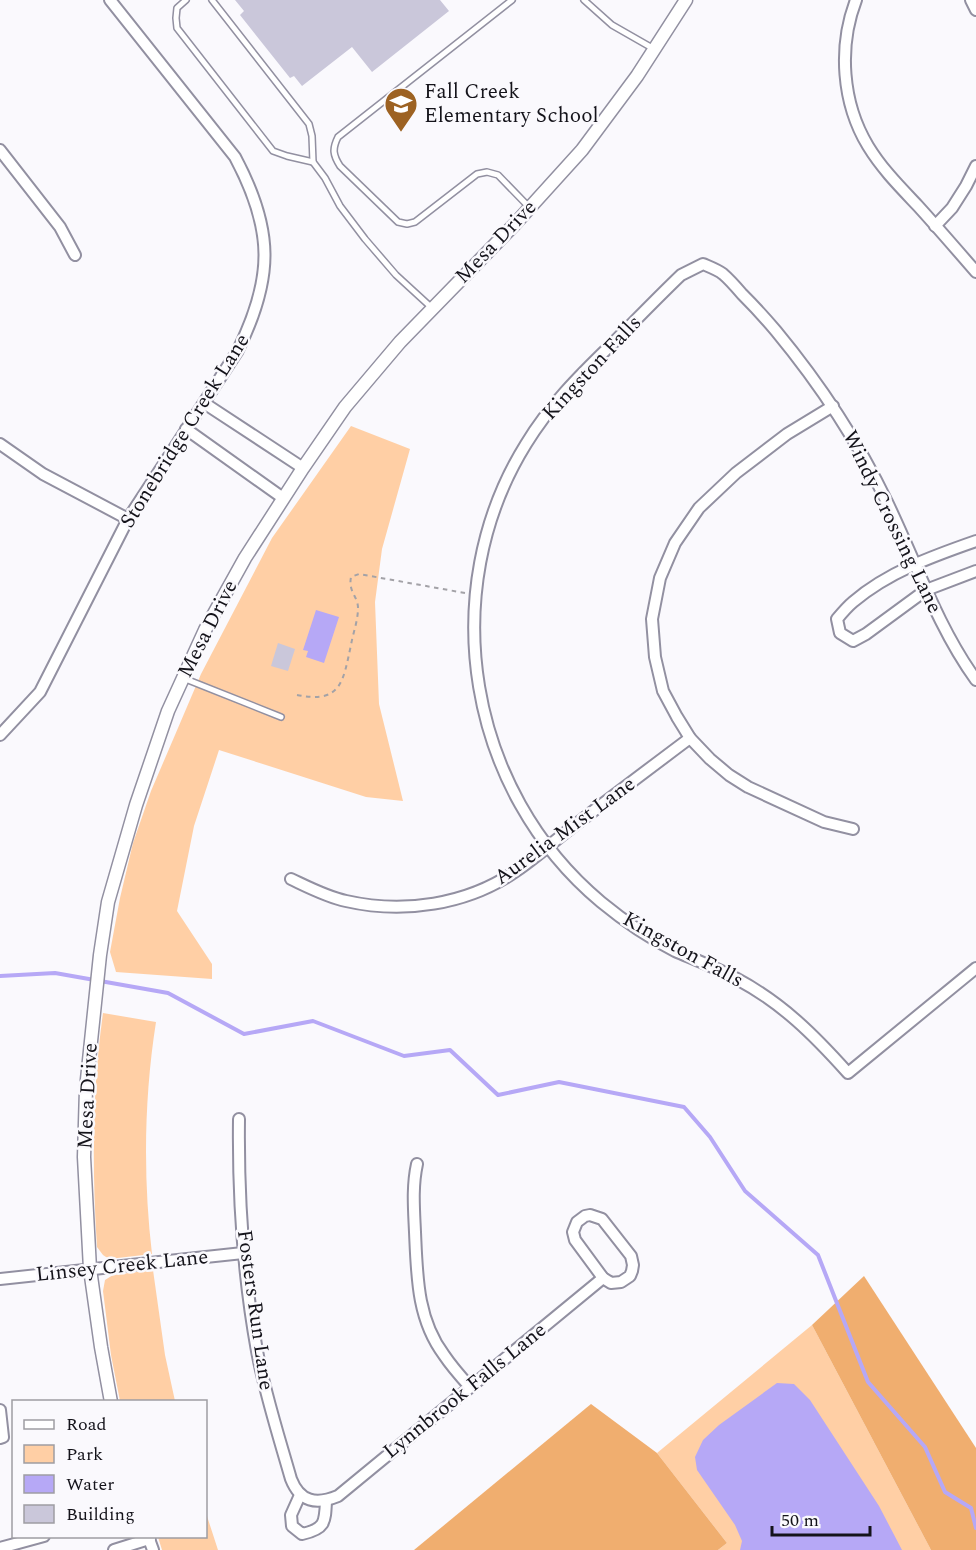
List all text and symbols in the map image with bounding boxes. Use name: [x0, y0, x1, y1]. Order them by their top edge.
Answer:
place label: Fall Creek Elementary School: [424, 76, 599, 132]
school or university icon: Fall Creek Elementary School: [383, 86, 419, 133]
street label: Mesa Drive: [448, 193, 544, 291]
street label: Kingston Falls: [535, 308, 649, 428]
street label: Stonebridge Creek Lane: [112, 327, 258, 535]
street label: Windy Crossing Lane: [834, 425, 950, 619]
street label: Mesa Drive: [170, 574, 246, 684]
street label: Aurelia Mist Lane: [488, 769, 642, 893]
street label: Kingston Falls: [617, 904, 749, 996]
street label: Mesa Drive: [69, 1042, 107, 1150]
street label: Fosters Run Lane: [228, 1228, 282, 1392]
street label: Linsey Creek Lane: [34, 1241, 210, 1291]
street label: Lynnbrook Falls Lane: [376, 1315, 554, 1467]
legend: [12, 1400, 207, 1538]
text: Road: [66, 1411, 107, 1438]
text: Park: [66, 1441, 103, 1468]
text: Water: [66, 1471, 114, 1498]
scale bar: [772, 1499, 870, 1537]
text: Building: [66, 1501, 135, 1528]
text: 50 m: [781, 1507, 819, 1534]

